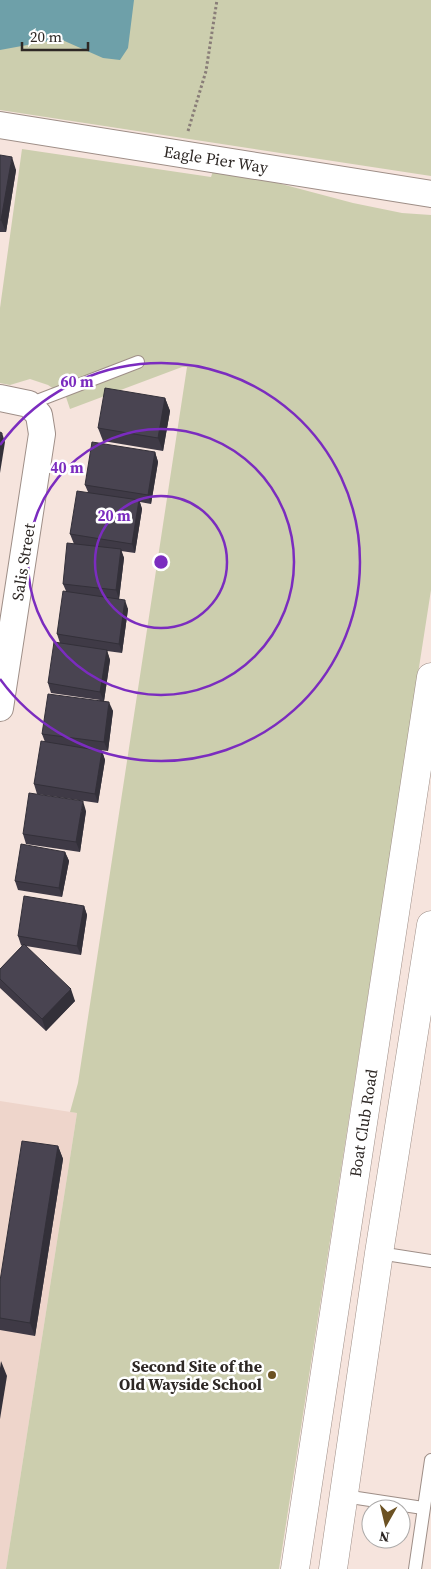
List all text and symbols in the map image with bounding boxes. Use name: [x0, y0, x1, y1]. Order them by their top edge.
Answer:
scale bar: [22, 20, 89, 52]
text: 20 m: [30, 26, 62, 47]
street label: Eagle Pier Way: [162, 140, 271, 178]
text: 60 m: [60, 371, 94, 392]
text: 40 m: [50, 457, 84, 478]
text: 20 m: [97, 505, 131, 526]
street label: Salis Street: [6, 521, 40, 602]
centre of rings: [152, 553, 170, 571]
street label: Boat Club Road: [344, 1067, 382, 1179]
place label: Second Site of the Old Wayside School: [119, 1355, 262, 1395]
marker: Second Site of the Old Wayside School: [266, 1369, 278, 1381]
north arrow: [361, 1499, 411, 1549]
text: N: [378, 1526, 391, 1547]

